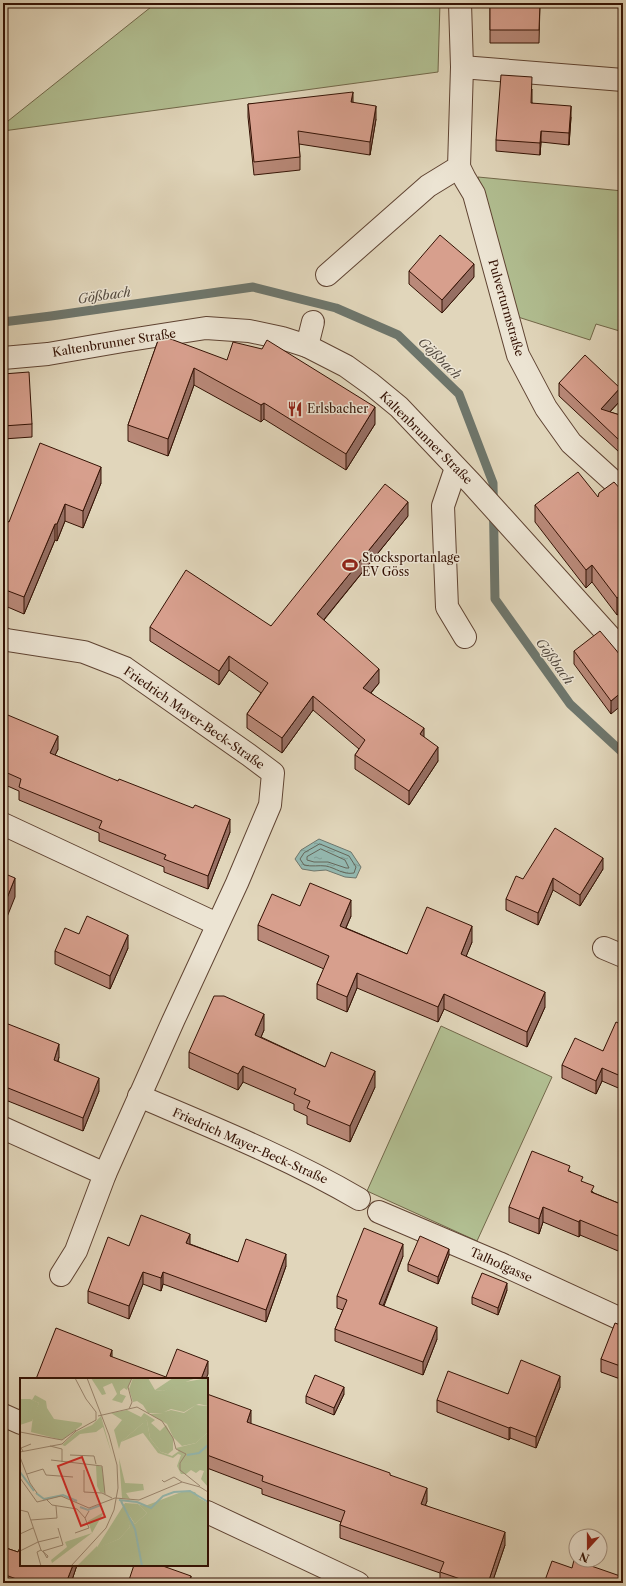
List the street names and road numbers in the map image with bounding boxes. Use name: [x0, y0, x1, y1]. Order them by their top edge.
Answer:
street label: Pulverturmstraße: [485, 258, 528, 358]
street label: Kaltenbrunner Straße: [51, 325, 177, 360]
street label: Kaltenbrunner Straße: [377, 388, 476, 487]
street label: Friedrich Mayer-Beck-Straße: [121, 663, 268, 772]
street label: Friedrich Mayer-Beck-Straße: [170, 1104, 330, 1187]
street label: Talhofgasse: [468, 1244, 535, 1285]

